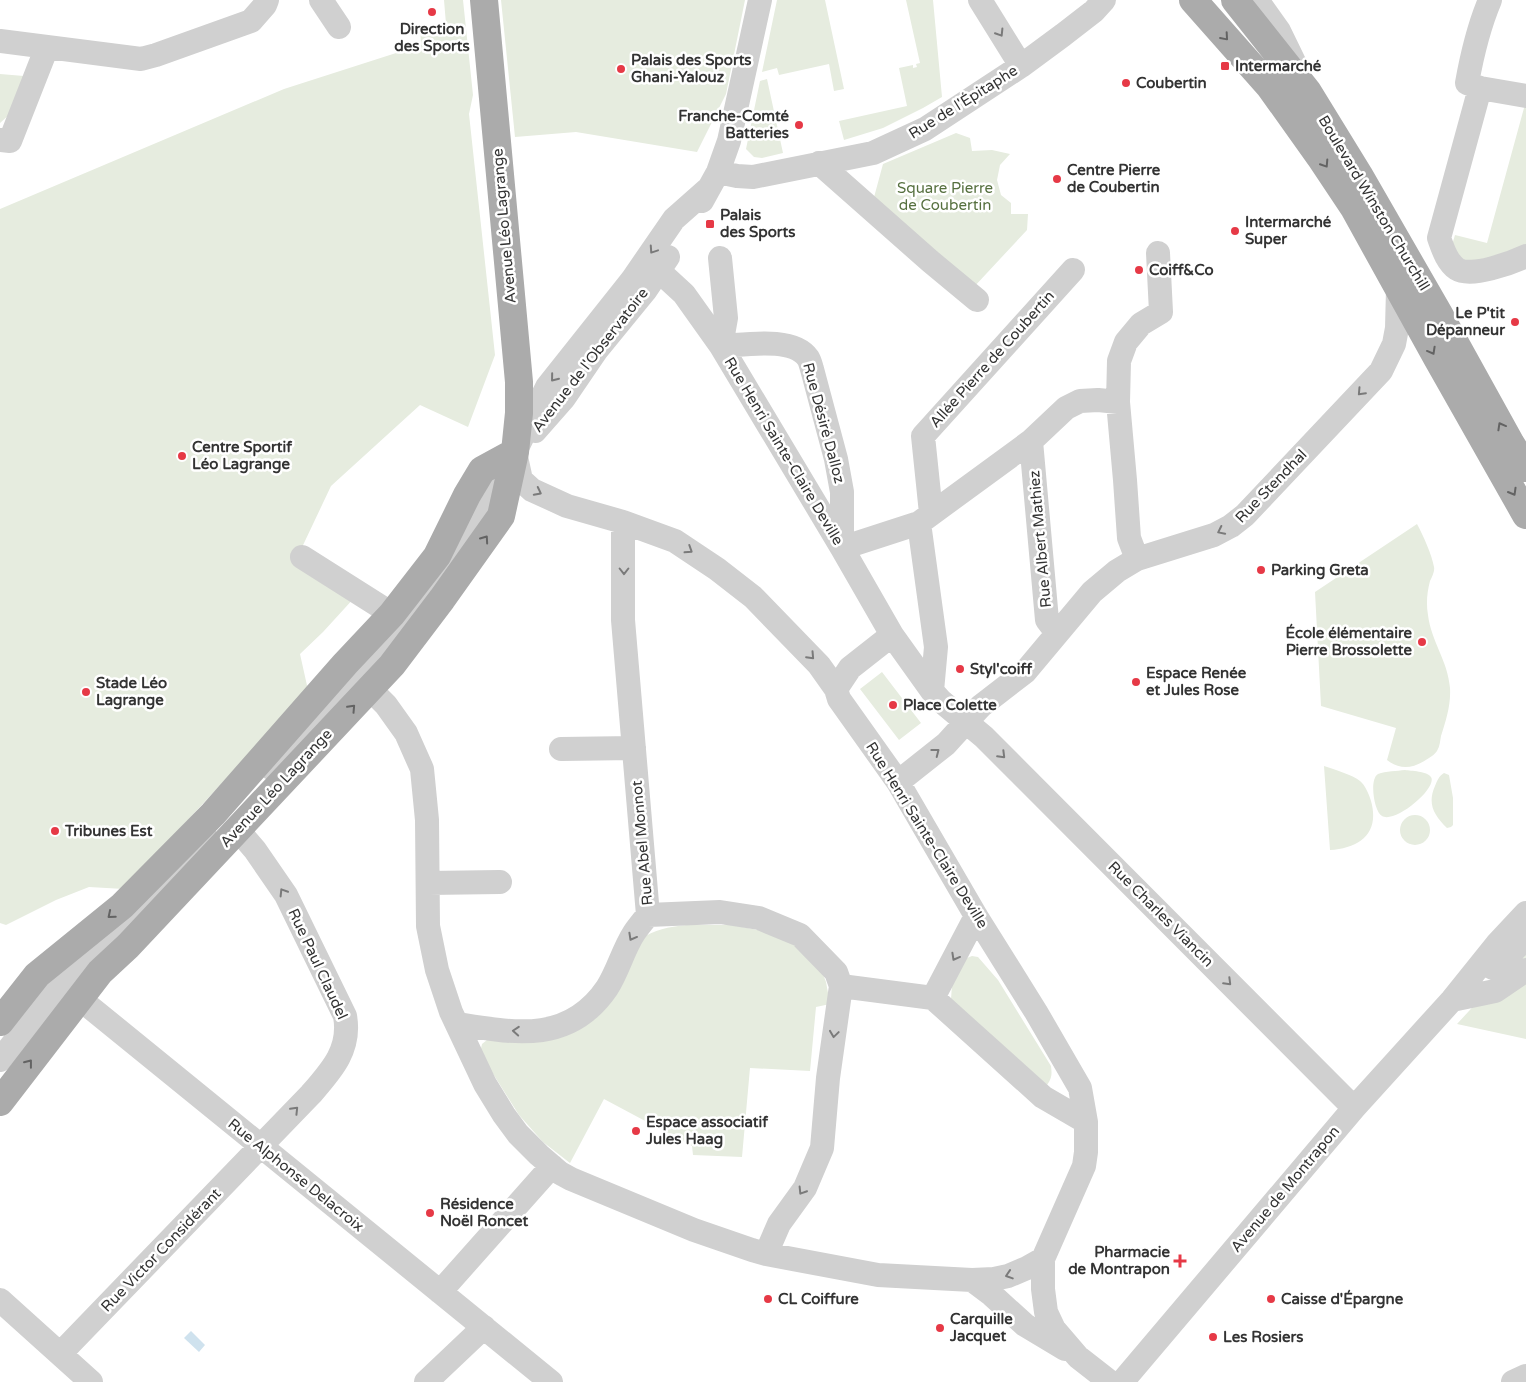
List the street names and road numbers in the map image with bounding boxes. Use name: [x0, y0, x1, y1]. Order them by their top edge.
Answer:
street label: Rue de l'Épitaphe: [905, 61, 1021, 143]
street label: Boulevard Winston Churchill: [1314, 112, 1434, 294]
street label: Avenue Léo Lagrange: [488, 148, 520, 304]
street label: Avenue de l'Observatoire: [528, 284, 652, 436]
street label: Allée Pierre de Coubertin: [926, 287, 1058, 431]
street label: Rue Henri Sainte-Claire Deville: [721, 354, 847, 548]
street label: Rue Désiré Dalloz: [799, 361, 849, 485]
street label: Rue Stendhal: [1231, 446, 1311, 526]
street label: Rue Albert Mathiez: [1025, 470, 1055, 608]
street label: Avenue Léo Lagrange: [216, 725, 336, 851]
street label: Rue Henri Sainte-Claire Deville: [862, 739, 992, 931]
street label: Rue Abel Monnot: [628, 780, 656, 906]
street label: Rue Charles Viancin: [1105, 858, 1217, 970]
street label: Rue Paul Claudel: [284, 906, 352, 1022]
street label: Rue Alphonse Delacroix: [224, 1115, 368, 1235]
street label: Avenue de Montrapon: [1227, 1122, 1343, 1256]
street label: Rue Victor Considérant: [97, 1184, 225, 1316]

